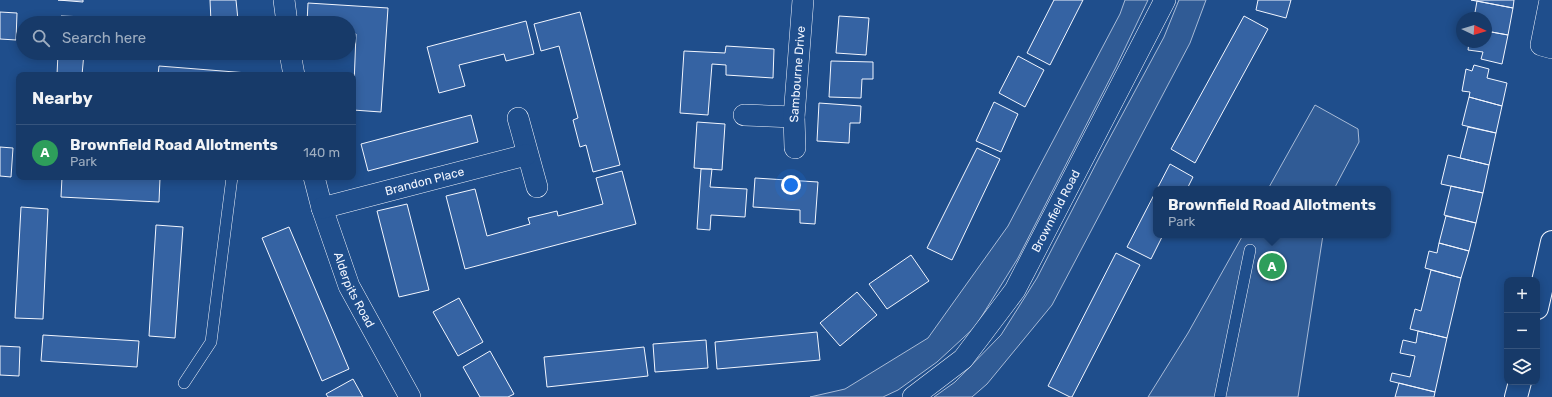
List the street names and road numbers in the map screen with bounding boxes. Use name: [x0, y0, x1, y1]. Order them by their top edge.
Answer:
street label: Sambourne Drive: [787, 25, 808, 122]
street label: Brandon Place: [383, 164, 466, 198]
street label: Brownfield Road: [1029, 168, 1083, 255]
street label: Alderpits Road: [331, 250, 377, 330]

